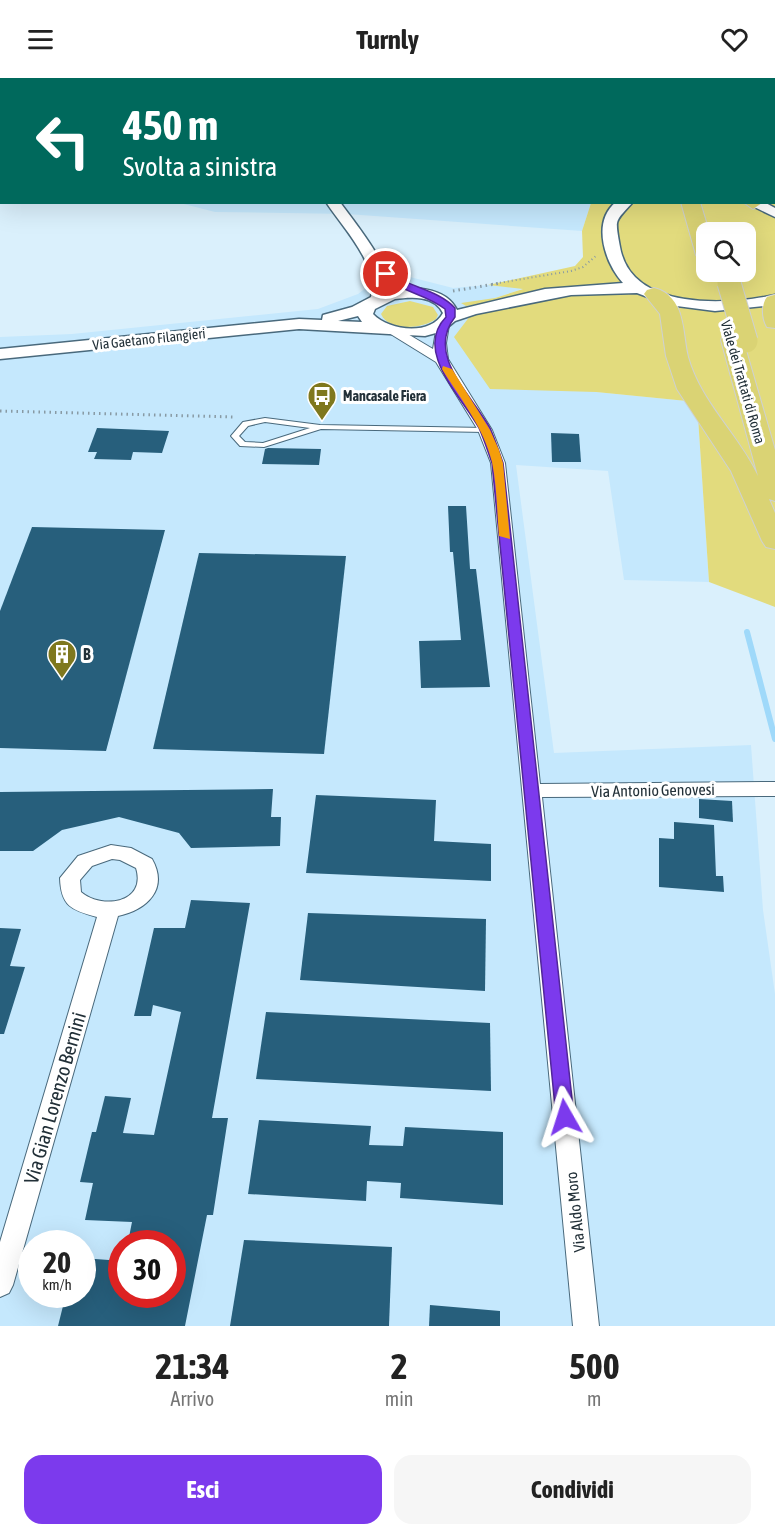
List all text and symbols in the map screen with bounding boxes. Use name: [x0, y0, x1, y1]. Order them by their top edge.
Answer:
icon: menu: [24, 23, 57, 56]
icon: heart: [718, 23, 751, 56]
text: Turnly: [356, 24, 419, 55]
text: 450 m: [123, 101, 218, 149]
icon: left: [24, 102, 102, 180]
text: Svolta a sinistra: [123, 151, 277, 182]
map controls: [696, 222, 756, 282]
button: search: [696, 222, 756, 282]
pin: [360, 248, 411, 299]
icon: arrive: [369, 257, 402, 290]
street label: Viale dei Trattati di Roma: [718, 318, 768, 446]
street label: Via Gaetano Filangieri: [92, 325, 206, 353]
bus stop icon: Mancasale Fiera: [306, 380, 338, 422]
place label: Mancasale Fiera: [343, 388, 427, 404]
building icon: B: [46, 638, 78, 680]
place label: B: [83, 645, 91, 663]
street label: Via Antonio Genovesi: [591, 780, 715, 800]
street label: Via Gian Lorenzo Bernini: [19, 1009, 90, 1186]
position arrow: [533, 1085, 597, 1149]
street label: Via Aldo Moro: [562, 1171, 588, 1253]
speed limit sign: 30: [108, 1230, 186, 1308]
text: 20: [43, 1245, 71, 1279]
text: km/h: [42, 1276, 72, 1293]
text: 21:34: [155, 1345, 229, 1387]
text: 2: [391, 1345, 408, 1387]
text: 500: [569, 1345, 620, 1387]
text: Arrivo: [171, 1387, 214, 1410]
text: min: [385, 1387, 414, 1410]
text: m: [587, 1387, 601, 1410]
button: Esci: [24, 1455, 382, 1524]
button: Condividi: [394, 1455, 751, 1524]

